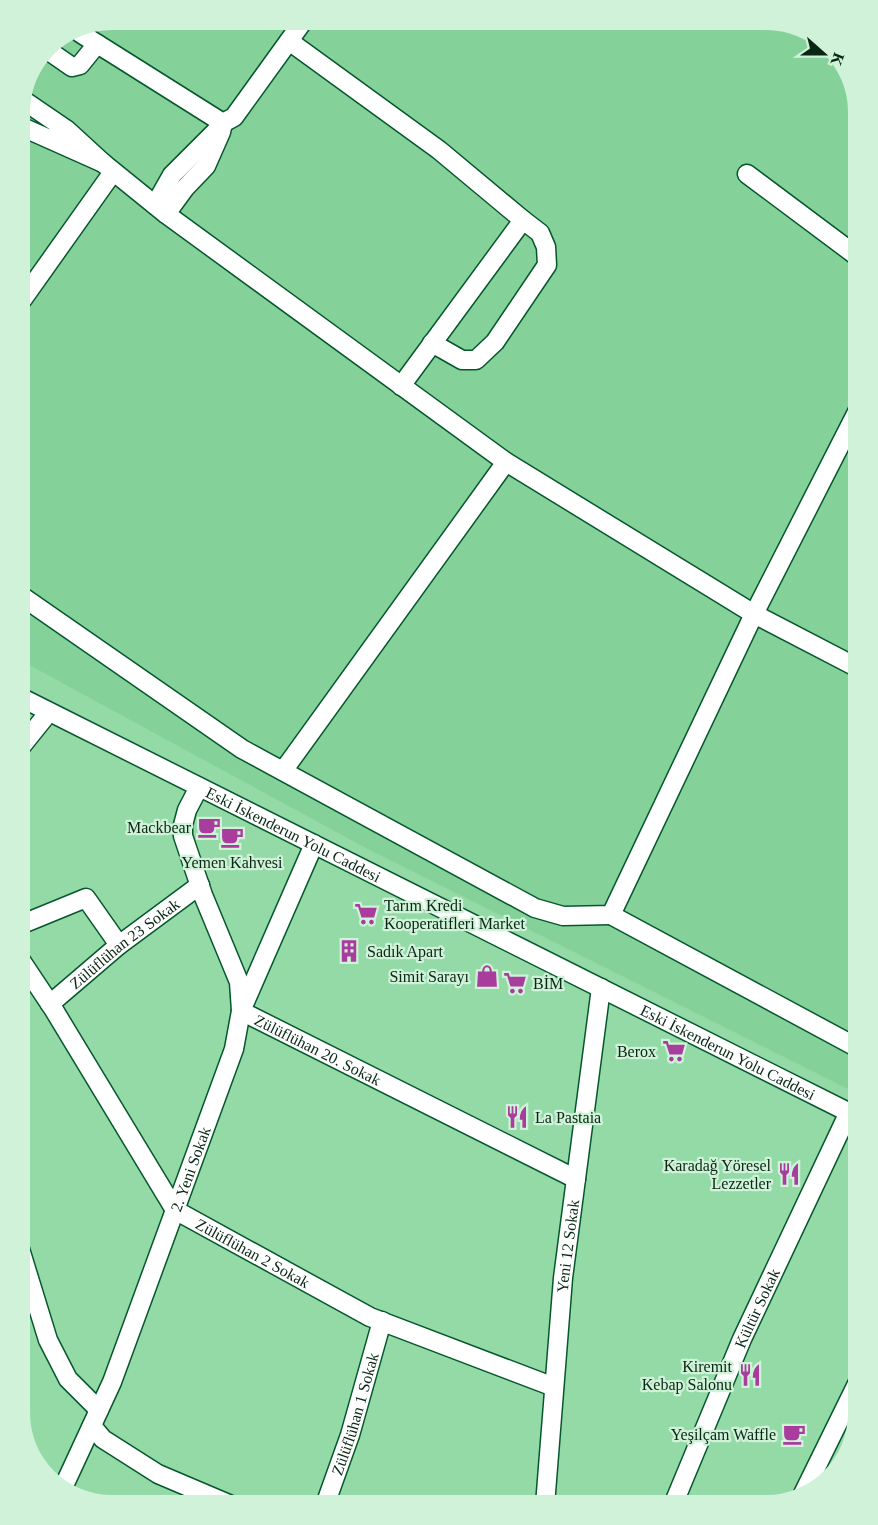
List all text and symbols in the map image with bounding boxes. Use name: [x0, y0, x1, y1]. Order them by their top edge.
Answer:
north arrow: [794, 24, 854, 84]
text: K: [827, 50, 848, 69]
street label: Eski İskenderun Yolu Caddesi: [203, 783, 384, 885]
cafe icon: Mackbear: [196, 814, 222, 840]
place label: Mackbear: [127, 819, 192, 836]
cafe icon: Yemen Kahvesi: [219, 824, 245, 850]
place label: Yemen Kahvesi: [181, 854, 283, 871]
street label: Zülüflühan 23 Sokak: [66, 895, 183, 992]
place label: Tarım Kredi Kooperatifleri Market: [384, 897, 525, 933]
supermarket icon: Tarım Kredi Kooperatifleri Market: [353, 901, 379, 927]
building icon: Sadık Apart: [336, 938, 362, 964]
place label: Sadık Apart: [367, 943, 444, 961]
shop icon: Simit Sarayı: [474, 963, 500, 989]
place label: Simit Sarayı: [389, 968, 470, 986]
supermarket icon: BİM: [502, 970, 528, 996]
place label: BİM: [533, 975, 563, 992]
street label: Eski İskenderun Yolu Caddesi: [638, 1001, 819, 1103]
street label: Zülüflühan 20. Sokak: [252, 1011, 384, 1088]
supermarket icon: Berox: [661, 1038, 687, 1064]
place label: Berox: [617, 1043, 656, 1060]
restaurant icon: La Pastaia: [504, 1104, 530, 1130]
place label: La Pastaia: [535, 1109, 601, 1126]
street label: 2. Yeni Sokak: [167, 1124, 213, 1214]
place label: Karadağ Yöresel Lezzetler: [664, 1157, 772, 1192]
restaurant icon: Karadağ Yöresel Lezzetler: [776, 1161, 802, 1187]
street label: Yeni 12 Sokak: [553, 1199, 582, 1293]
street label: Zülüflühan 2 Sokak: [193, 1215, 313, 1291]
street label: Kültür Sokak: [731, 1266, 783, 1350]
street label: Zülüflühan 1 Sokak: [328, 1351, 381, 1477]
place label: Kiremit Kebap Salonu: [642, 1358, 733, 1394]
restaurant icon: Kiremit Kebap Salonu: [737, 1362, 763, 1388]
cafe icon: Yeşilçam Waffle: [781, 1421, 807, 1447]
place label: Yeşilçam Waffle: [671, 1426, 776, 1444]

